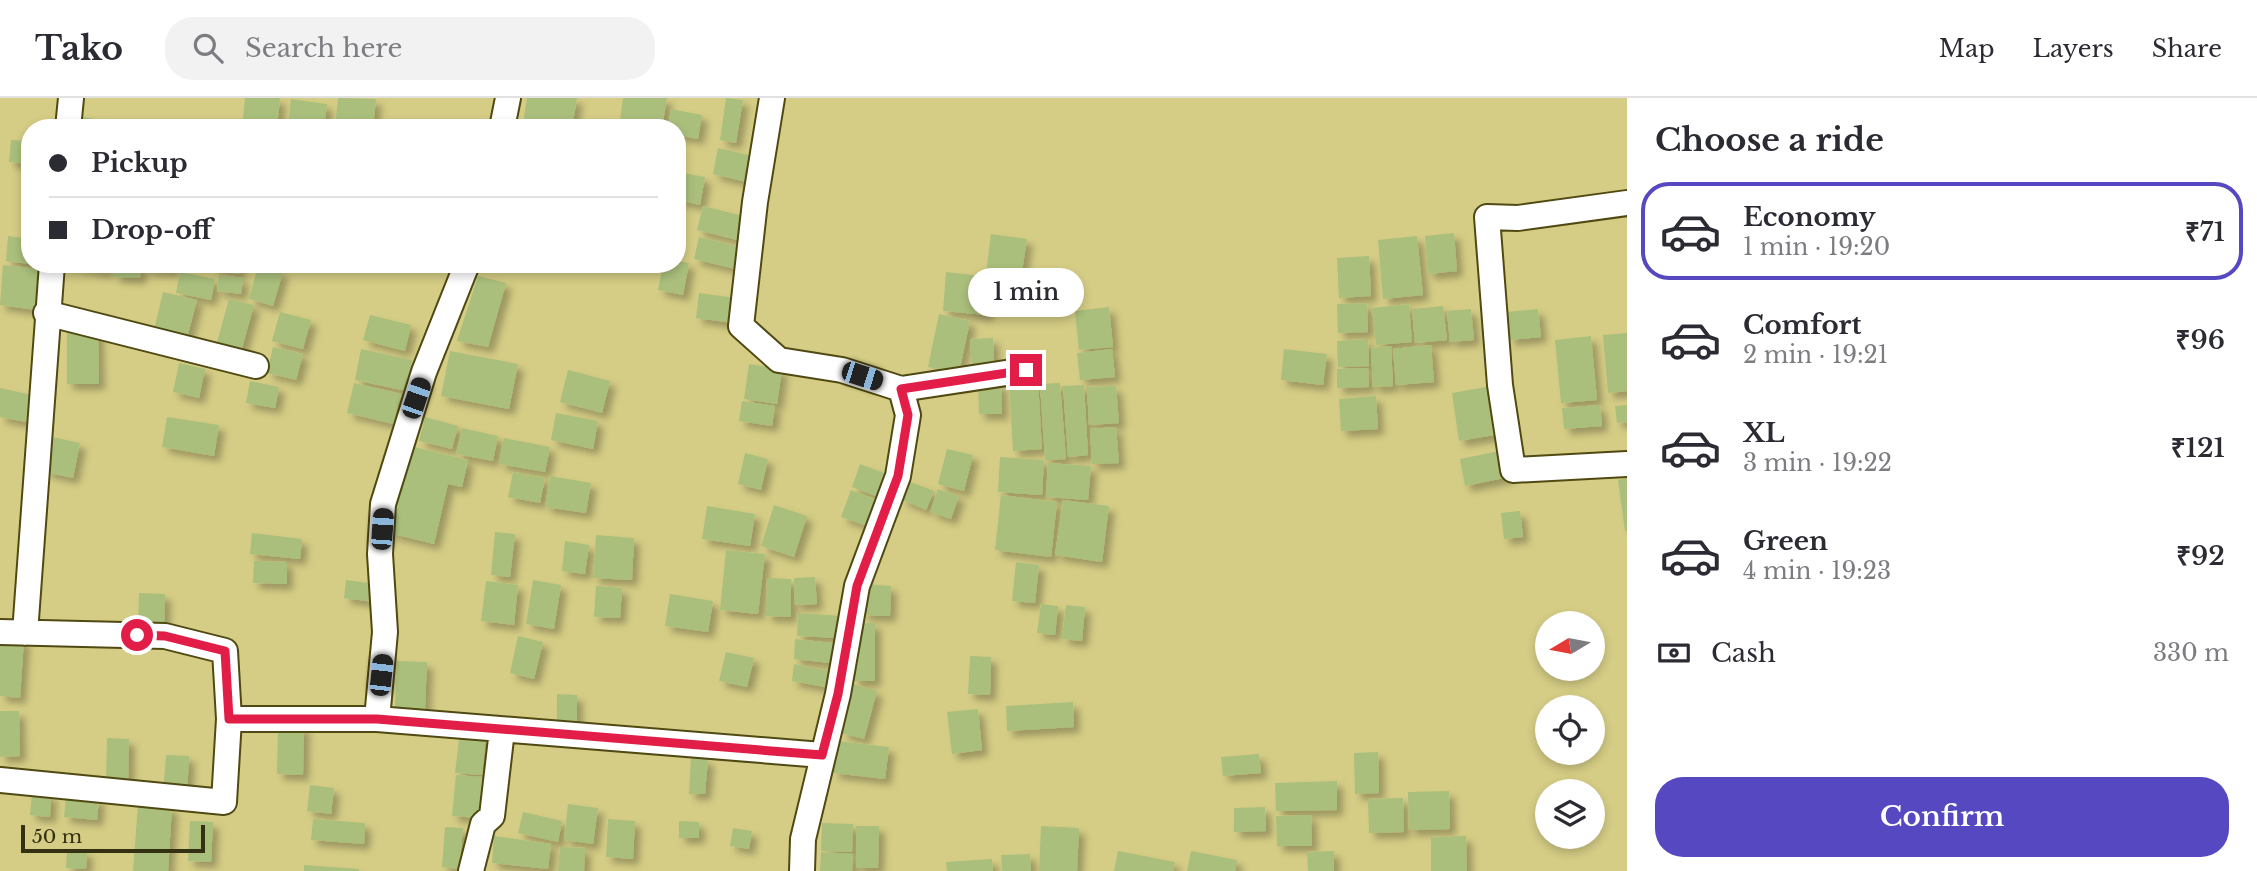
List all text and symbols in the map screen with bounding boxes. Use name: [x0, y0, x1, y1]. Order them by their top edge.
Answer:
search box: [165, 17, 655, 80]
text: Tako: [35, 28, 123, 69]
icon: search: [189, 29, 227, 67]
text: Search here: [245, 32, 402, 64]
text: Map: [1939, 34, 1995, 63]
text: Layers: [2033, 34, 2114, 63]
text: Share: [2152, 34, 2222, 63]
text: Choose a ride: [1655, 120, 1884, 160]
text: Pickup: [91, 147, 188, 179]
icon: car: [1659, 200, 1722, 263]
text: Economy: [1743, 201, 1876, 233]
text: Drop-off: [91, 214, 212, 246]
text: ₹71: [2185, 216, 2225, 248]
text: 1 min · 19:20: [1743, 233, 1890, 261]
callout: 1 min: [968, 268, 1084, 317]
text: 1 min: [993, 278, 1059, 306]
icon: car: [1659, 308, 1722, 371]
text: Comfort: [1743, 309, 1861, 341]
text: ₹96: [2176, 324, 2225, 356]
text: 2 min · 19:21: [1743, 341, 1888, 369]
route end: [1010, 354, 1042, 386]
car: [839, 360, 886, 392]
car: [400, 375, 433, 421]
icon: car: [1659, 416, 1722, 479]
text: XL: [1743, 417, 1785, 449]
text: ₹121: [2171, 432, 2225, 464]
text: 3 min · 19:22: [1743, 449, 1892, 477]
car: [371, 507, 394, 551]
icon: car: [1659, 524, 1722, 587]
text: Green: [1743, 525, 1828, 557]
text: ₹92: [2176, 540, 2225, 572]
text: 4 min · 19:23: [1743, 557, 1891, 585]
north arrow: [1535, 611, 1605, 681]
map controls: [1535, 611, 1605, 849]
route start: [121, 619, 153, 651]
icon: cash: [1655, 634, 1693, 672]
text: Cash: [1711, 637, 1776, 669]
text: 330 m: [2153, 639, 2229, 667]
car: [369, 653, 394, 697]
button: locate: [1535, 695, 1605, 765]
button: Confirm: [1655, 777, 2229, 857]
button: layers: [1535, 779, 1605, 849]
scale bar: [21, 822, 205, 854]
text: 50 m: [32, 825, 82, 848]

